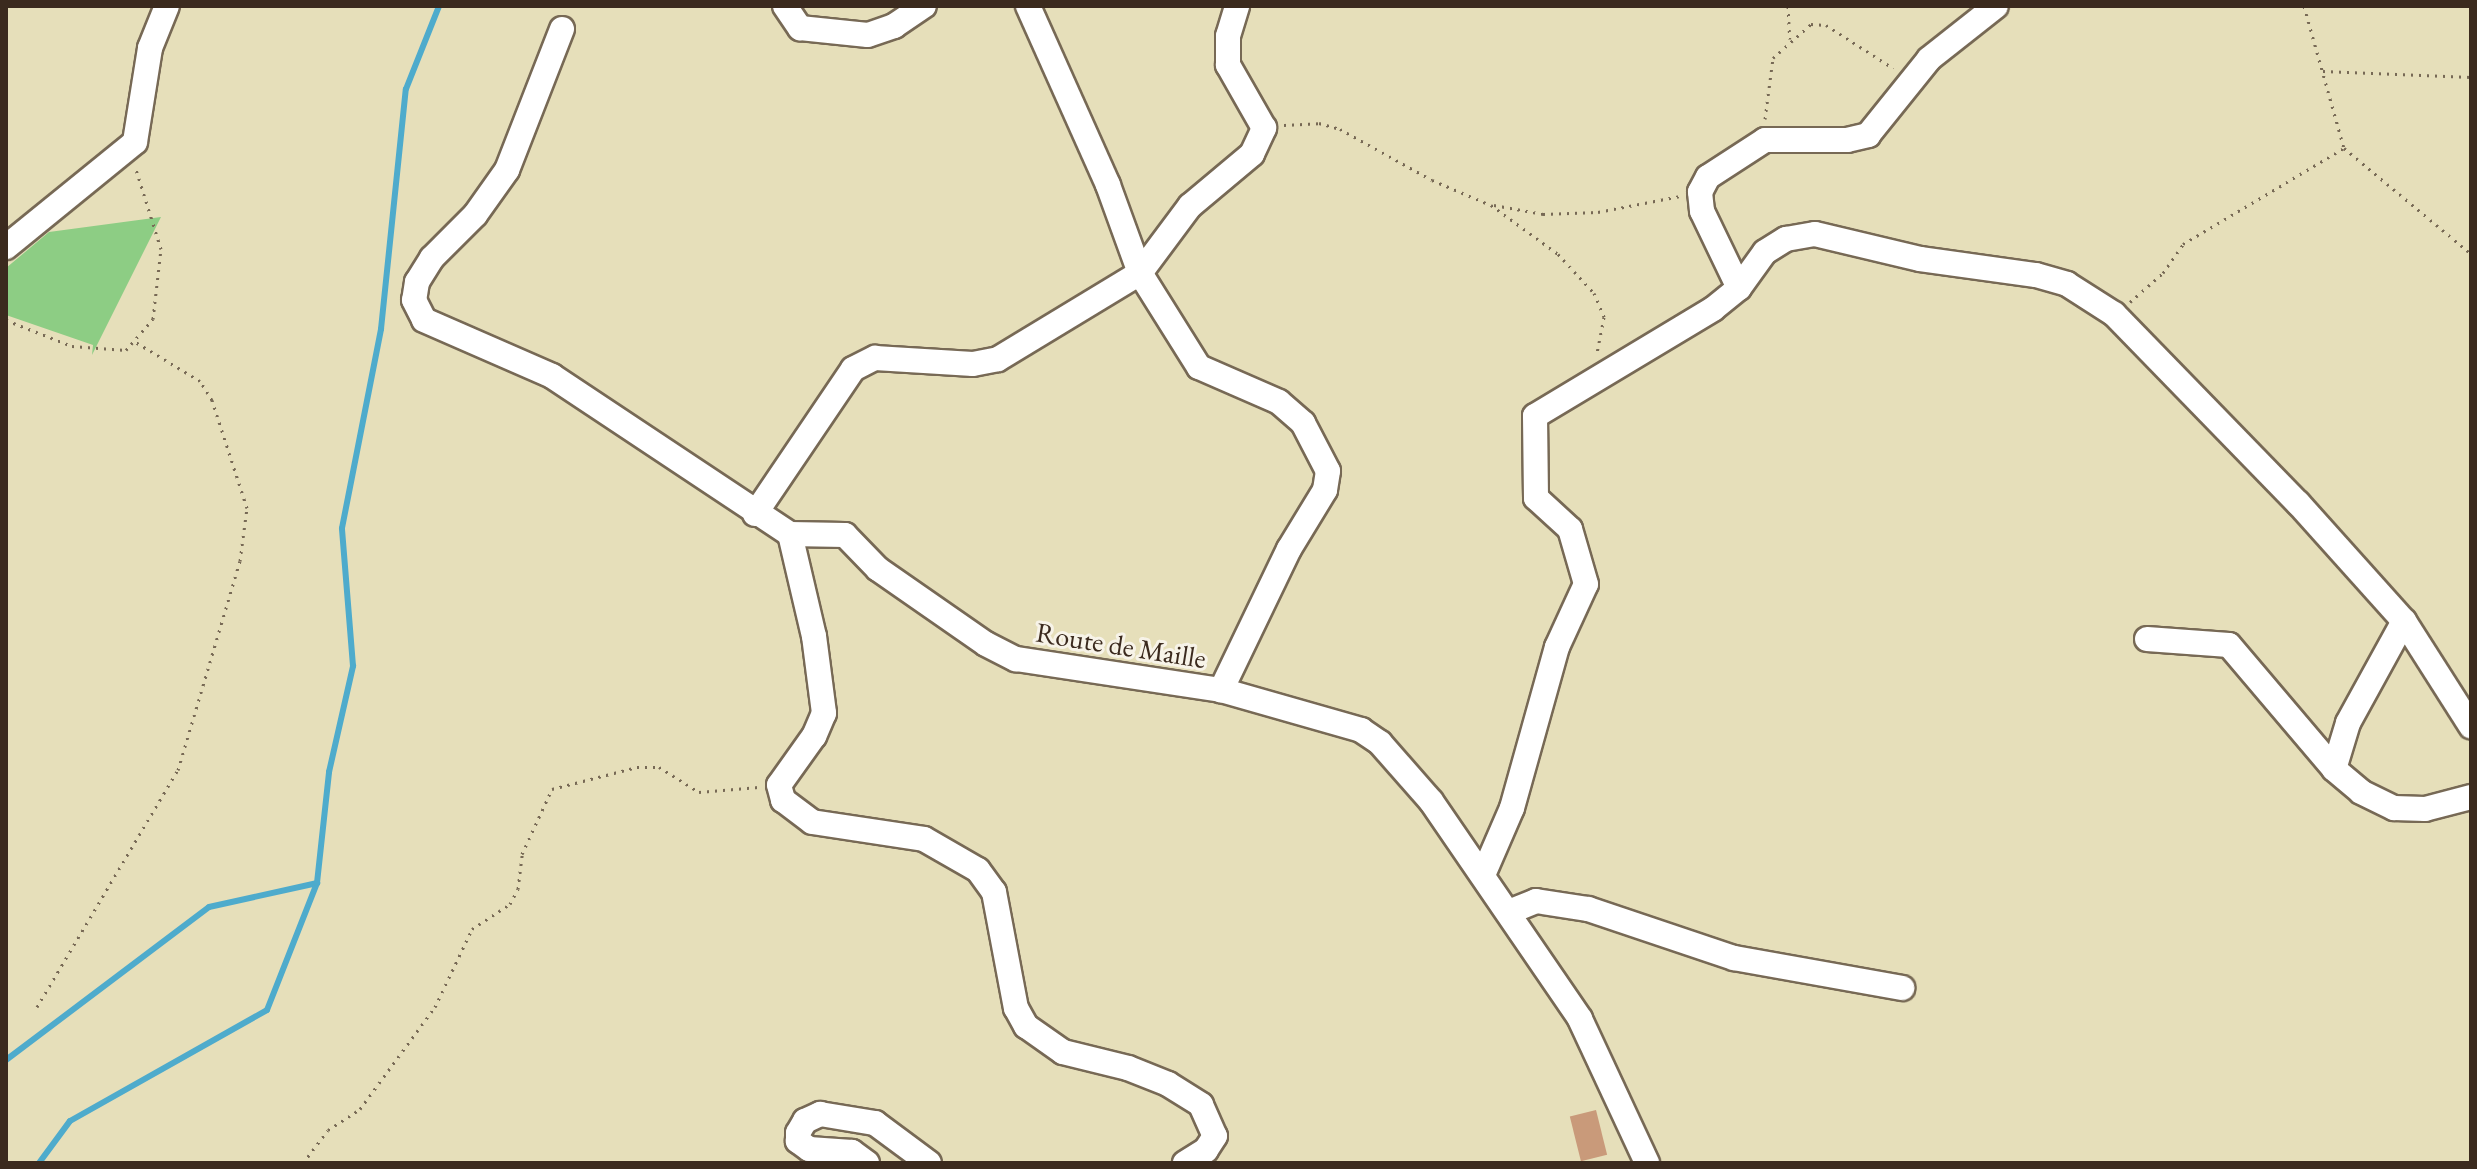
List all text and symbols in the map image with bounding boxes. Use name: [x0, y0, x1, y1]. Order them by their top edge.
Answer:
street label: Route de Maille: [1034, 615, 1208, 675]

